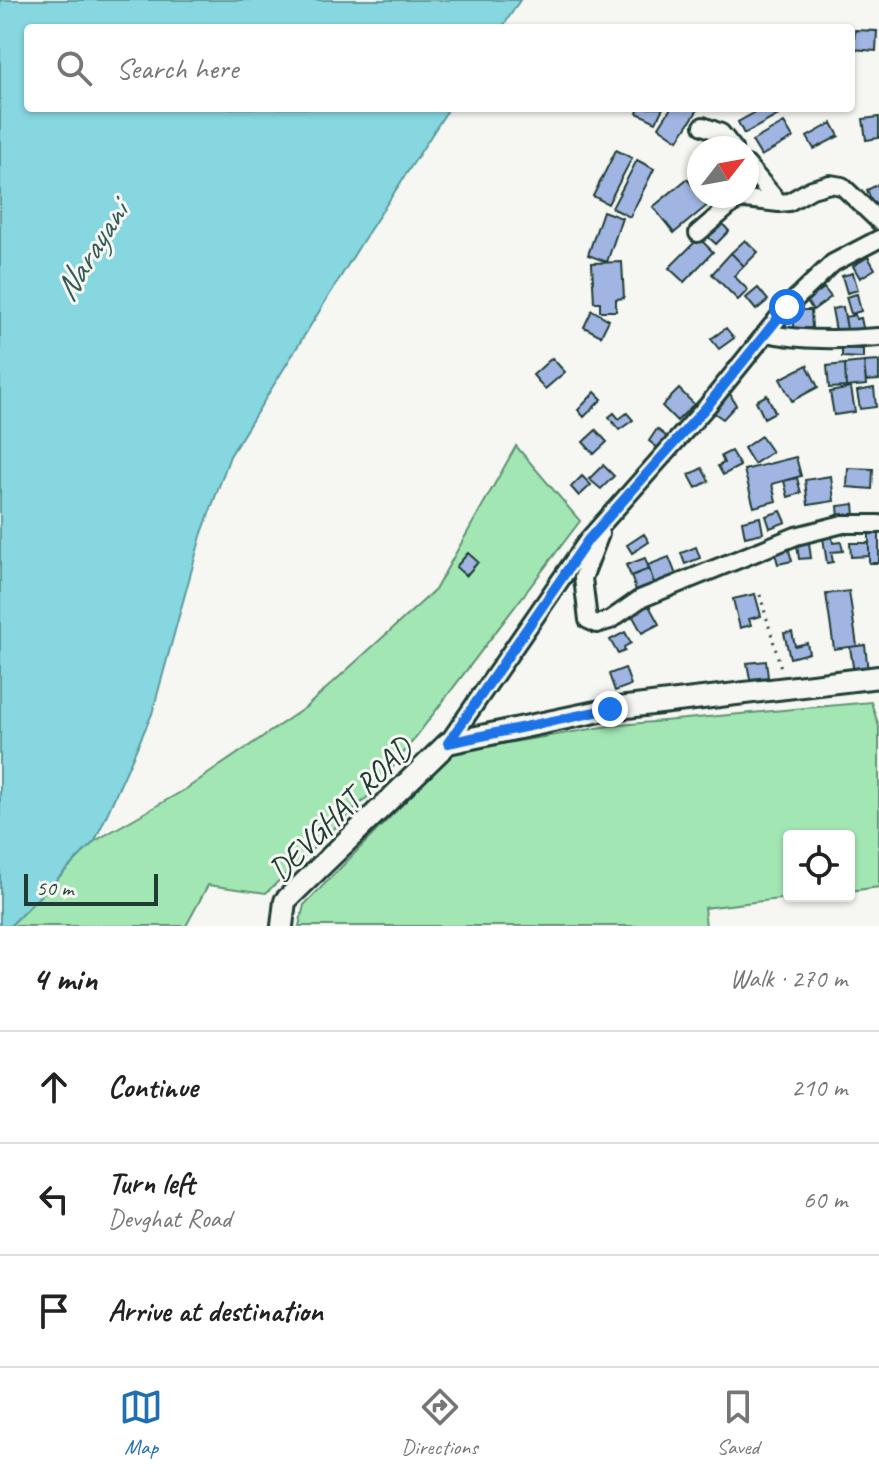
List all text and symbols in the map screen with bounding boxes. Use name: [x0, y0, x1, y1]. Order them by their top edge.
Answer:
search box: [24, 24, 855, 112]
icon: search: [52, 46, 96, 90]
text: Search here: [116, 49, 238, 87]
north arrow: [687, 136, 759, 208]
water label: Narayani: [43, 187, 142, 309]
route start: [769, 289, 805, 325]
route end: [592, 691, 628, 727]
street label: DEVGHAT ROAD: [260, 727, 423, 890]
map controls: [783, 830, 855, 902]
button: locate: [783, 830, 855, 902]
scale bar: [24, 870, 158, 906]
text: 50 m: [36, 874, 73, 902]
text: 4 min: [32, 957, 97, 1000]
text: Walk · 270 m: [730, 962, 847, 995]
icon: ahead: [32, 1065, 76, 1109]
text: Continue: [108, 1068, 198, 1106]
text: 210 m: [791, 1071, 847, 1104]
text: Turn left: [108, 1164, 195, 1202]
icon: left: [32, 1177, 76, 1221]
text: 60 m: [803, 1183, 847, 1216]
text: Devghat Road: [108, 1202, 231, 1235]
icon: arrive: [32, 1289, 76, 1333]
text: Arrive at destination: [108, 1292, 323, 1330]
tab: Map: [119, 1385, 163, 1461]
tab: Directions: [401, 1385, 478, 1461]
tab: Saved: [716, 1385, 760, 1461]

